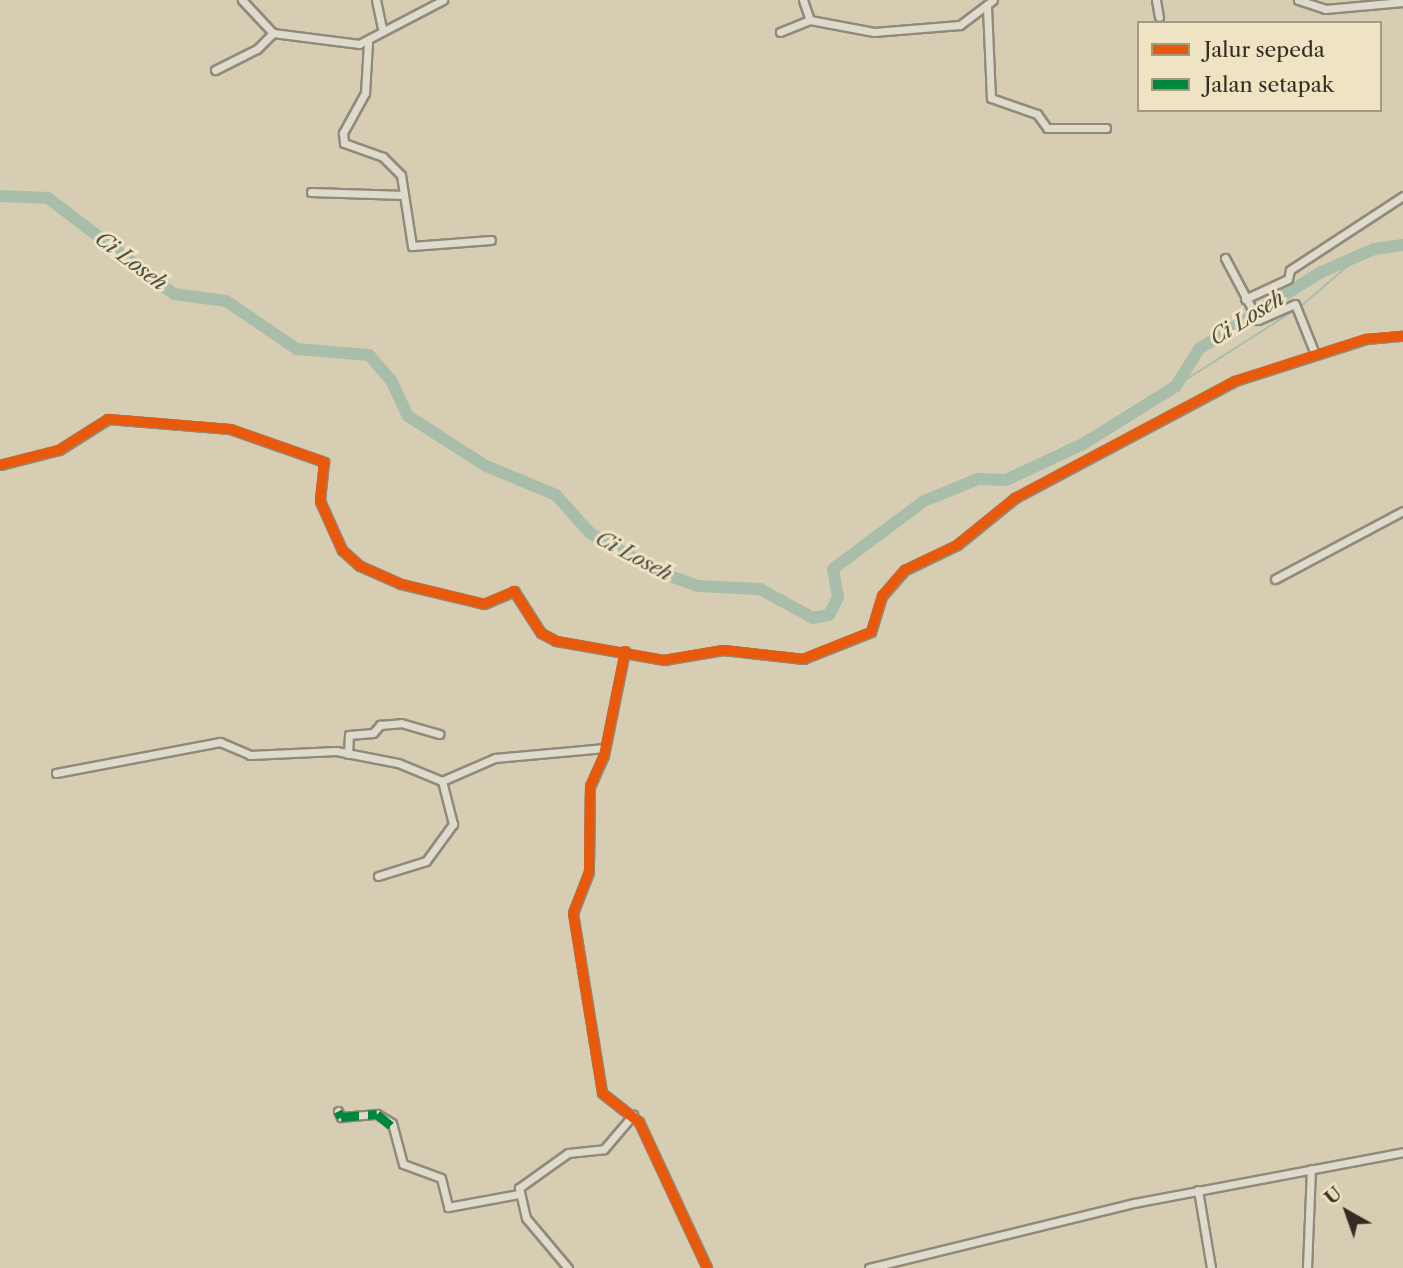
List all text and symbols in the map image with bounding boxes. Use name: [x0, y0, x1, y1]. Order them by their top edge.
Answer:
legend: [1137, 21, 1382, 112]
text: Jalur sepeda: [1204, 37, 1325, 62]
text: Jalan setapak: [1204, 72, 1334, 97]
water label: Ci Loseh: [90, 226, 172, 296]
water label: Ci Loseh: [1205, 285, 1289, 351]
water label: Ci Loseh: [591, 525, 677, 587]
north arrow: [1312, 1177, 1382, 1247]
text: U: [1320, 1182, 1346, 1209]

